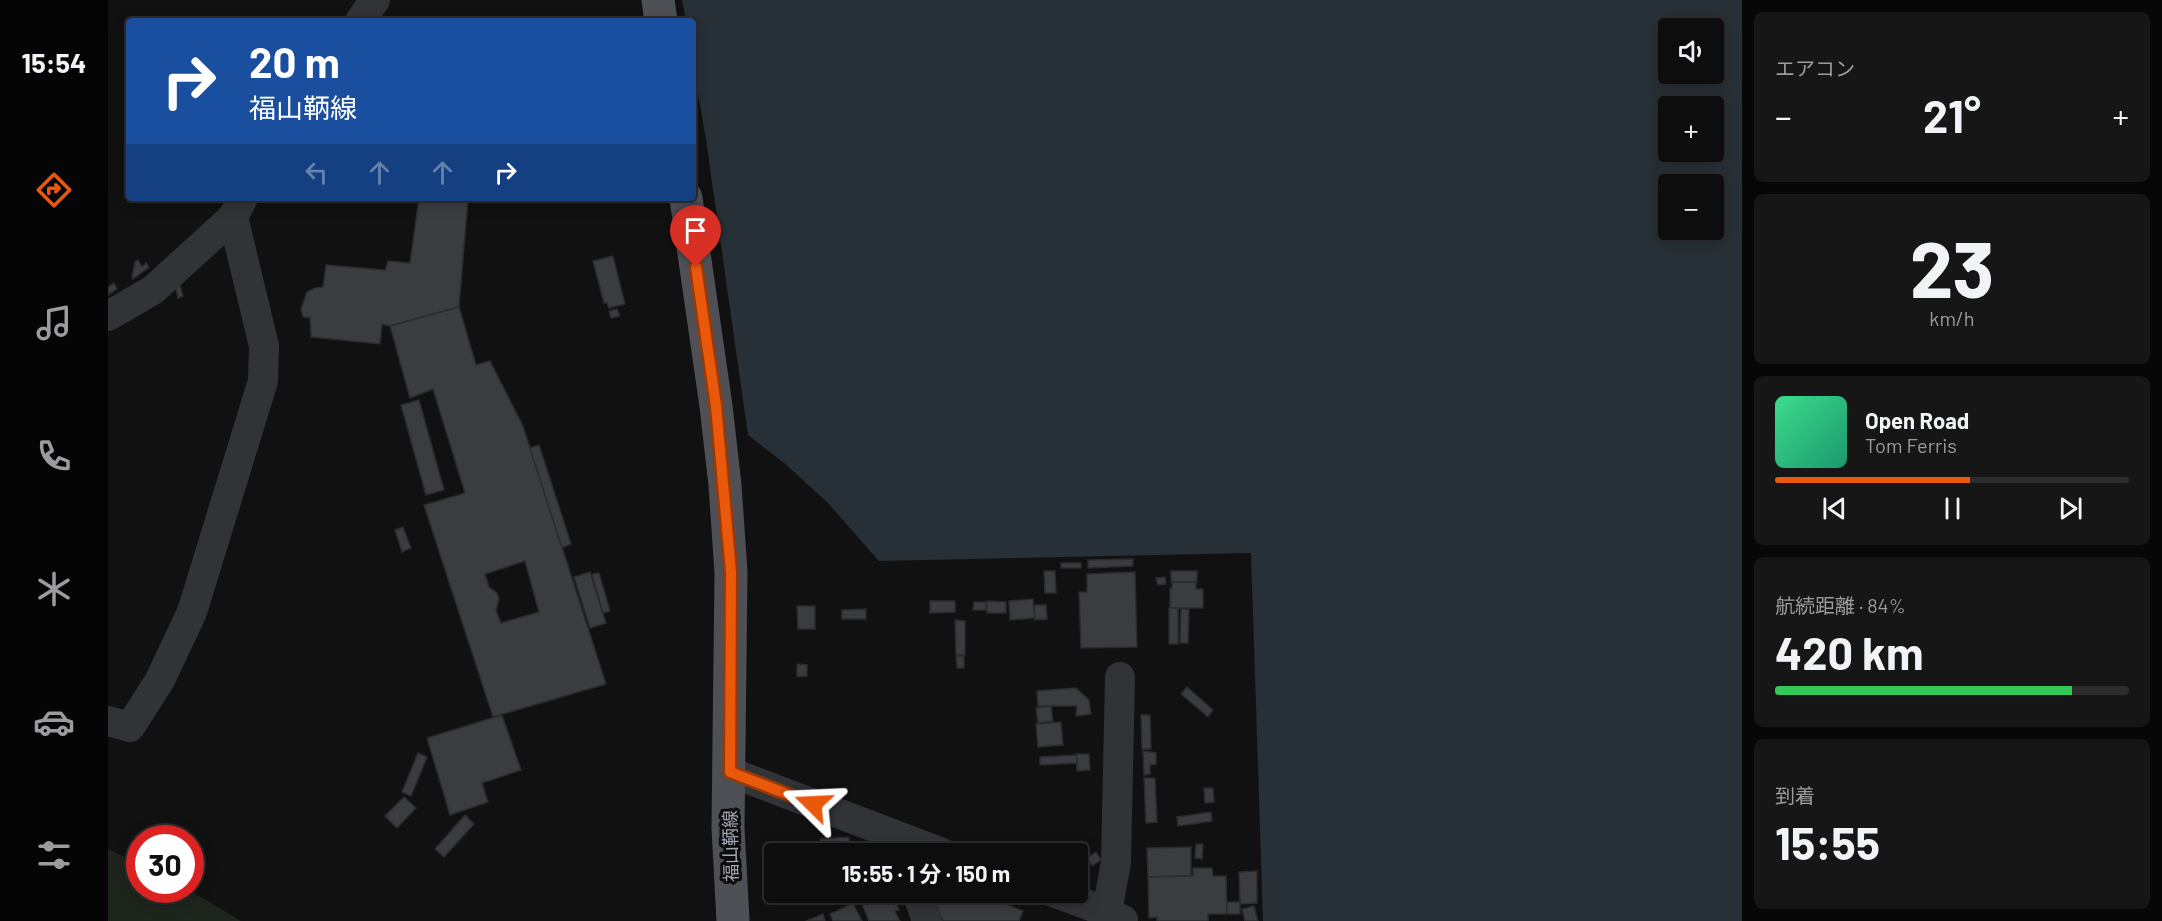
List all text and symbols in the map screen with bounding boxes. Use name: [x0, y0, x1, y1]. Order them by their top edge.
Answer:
map controls: [1658, 18, 1724, 240]
button: sound: [1658, 18, 1724, 84]
text: 20 m: [249, 36, 340, 86]
icon: right: [150, 42, 228, 120]
text: 15:54: [22, 46, 86, 78]
text: エアコン: [1775, 56, 1855, 80]
text: 21°: [1923, 88, 1981, 142]
text: 福山鞆線: [249, 91, 357, 123]
button: +: [1658, 96, 1724, 162]
text: −: [1775, 96, 1792, 136]
text: +: [2113, 96, 2129, 136]
icon: left: [300, 156, 333, 189]
icon: ahead: [363, 156, 396, 189]
icon: ahead: [426, 156, 459, 189]
icon: right: [489, 156, 522, 189]
icon: directions: [33, 169, 75, 211]
button: −: [1658, 174, 1724, 240]
pin: [670, 205, 721, 267]
icon: arrive: [679, 214, 712, 247]
text: 23: [1910, 220, 1994, 314]
icon: music: [33, 302, 75, 344]
text: km/h: [1929, 306, 1975, 330]
text: Open Road: [1865, 407, 1969, 433]
text: Tom Ferris: [1865, 433, 1957, 457]
icon: phone: [33, 435, 75, 477]
icon: previous: [1818, 492, 1851, 525]
icon: pause: [1936, 492, 1969, 525]
icon: next: [2054, 492, 2087, 525]
icon: climate: [33, 568, 75, 610]
text: 航続距離 · 84%: [1775, 593, 1906, 617]
text: 420 km: [1775, 625, 1924, 679]
icon: car: [33, 701, 75, 743]
position arrow: [781, 772, 845, 836]
text: 到着: [1775, 783, 1815, 807]
street label: 福山鞆線: [718, 810, 742, 882]
text: 15:55: [1775, 815, 1880, 869]
speed limit sign: 30: [126, 825, 204, 903]
icon: filters: [33, 834, 75, 876]
text: 15:55 · 1 分 · 150 m: [842, 860, 1010, 886]

